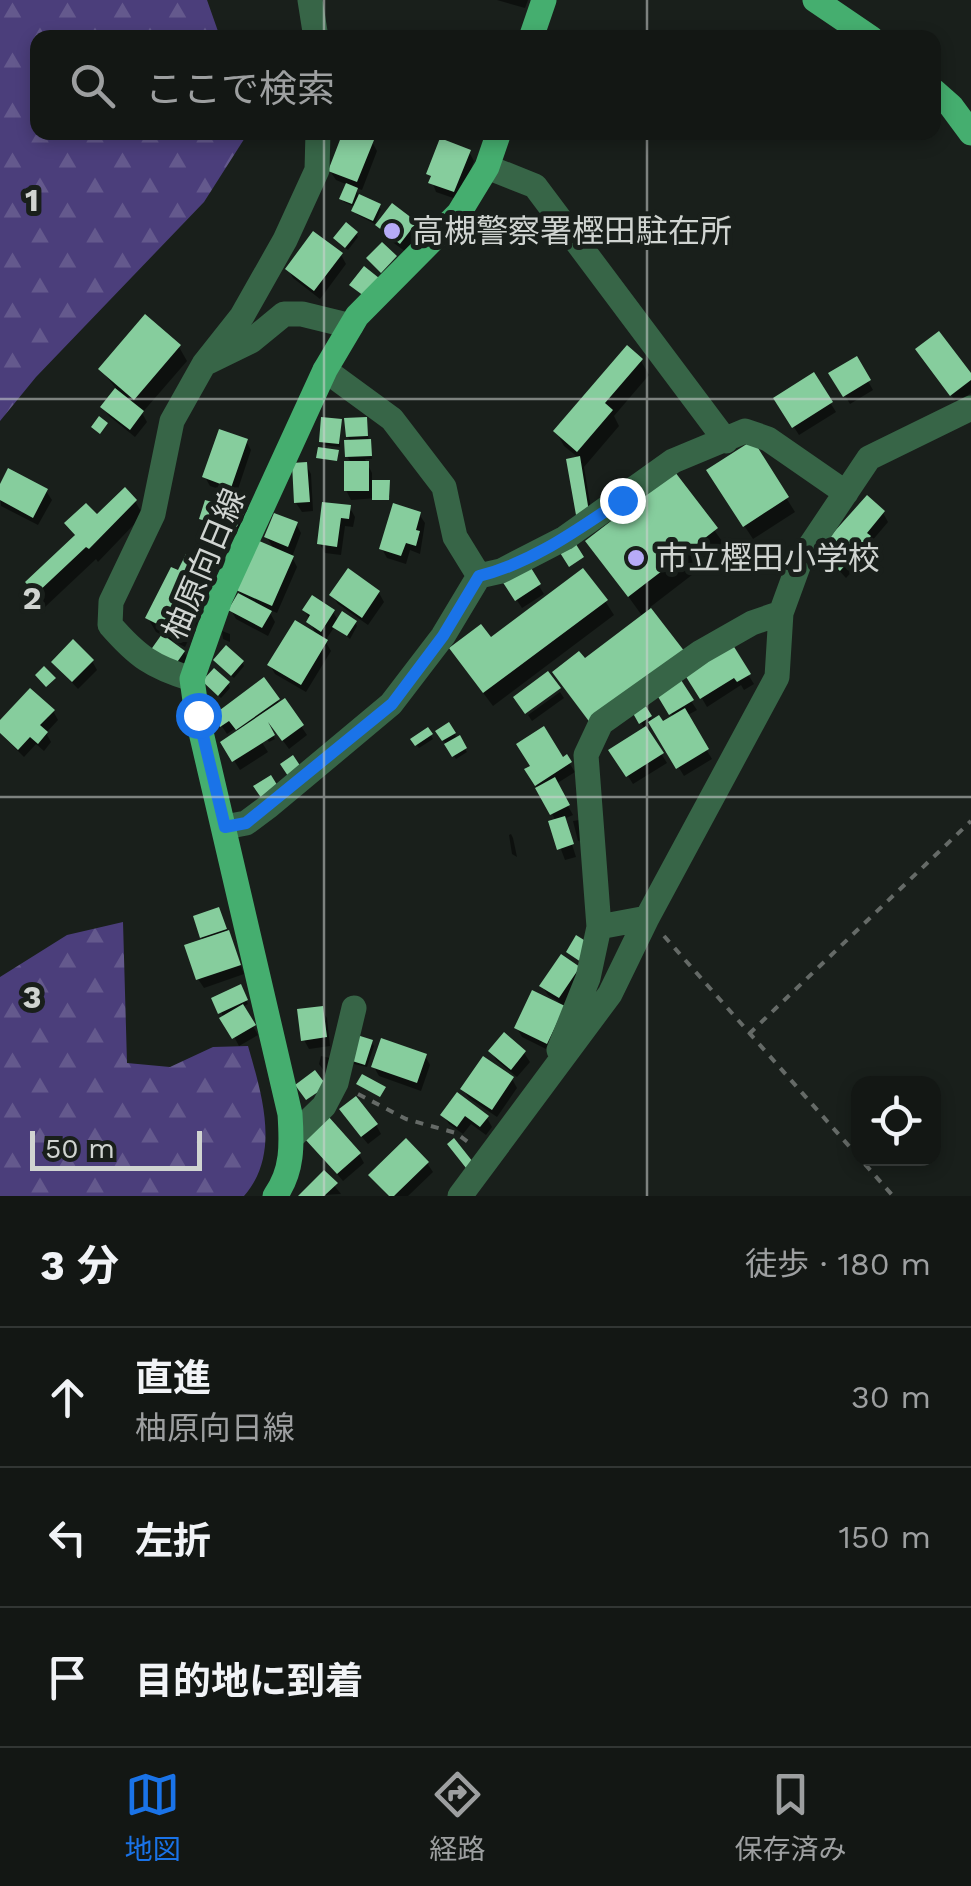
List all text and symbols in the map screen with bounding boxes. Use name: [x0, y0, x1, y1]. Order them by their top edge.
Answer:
search box: [30, 30, 941, 140]
icon: search: [65, 58, 120, 113]
text: ここで検索: [145, 67, 335, 111]
text: 1: [25, 181, 39, 219]
place label: 高槻警察署樫田駐在所: [412, 212, 732, 250]
marker: 高槻警察署樫田駐在所: [381, 220, 403, 242]
route end: [600, 478, 646, 524]
street label: 柚原向日線: [155, 483, 253, 645]
place label: 市立樫田小学校: [656, 539, 880, 577]
marker: 市立樫田小学校: [625, 547, 647, 569]
text: 2: [22, 579, 42, 617]
route start: [176, 693, 222, 739]
text: 3: [23, 978, 41, 1016]
map controls: [851, 1076, 941, 1166]
button: locate: [851, 1076, 941, 1166]
scale bar: [30, 1126, 202, 1170]
text: 50 m: [45, 1132, 115, 1165]
text: 3 分: [40, 1241, 119, 1290]
text: 徒歩 · 180 m: [745, 1245, 931, 1283]
text: 直進: [135, 1356, 211, 1400]
icon: ahead: [40, 1370, 95, 1425]
text: 30 m: [851, 1378, 931, 1416]
text: 柚原向日線: [135, 1409, 295, 1447]
icon: left: [40, 1510, 95, 1565]
text: 150 m: [839, 1518, 931, 1556]
text: 左折: [135, 1519, 211, 1563]
icon: arrive: [40, 1650, 95, 1705]
text: 目的地に到着: [135, 1659, 363, 1703]
tab: 地図: [124, 1767, 181, 1867]
tab: 経路: [429, 1767, 486, 1867]
tab: 保存済み: [734, 1767, 847, 1867]

